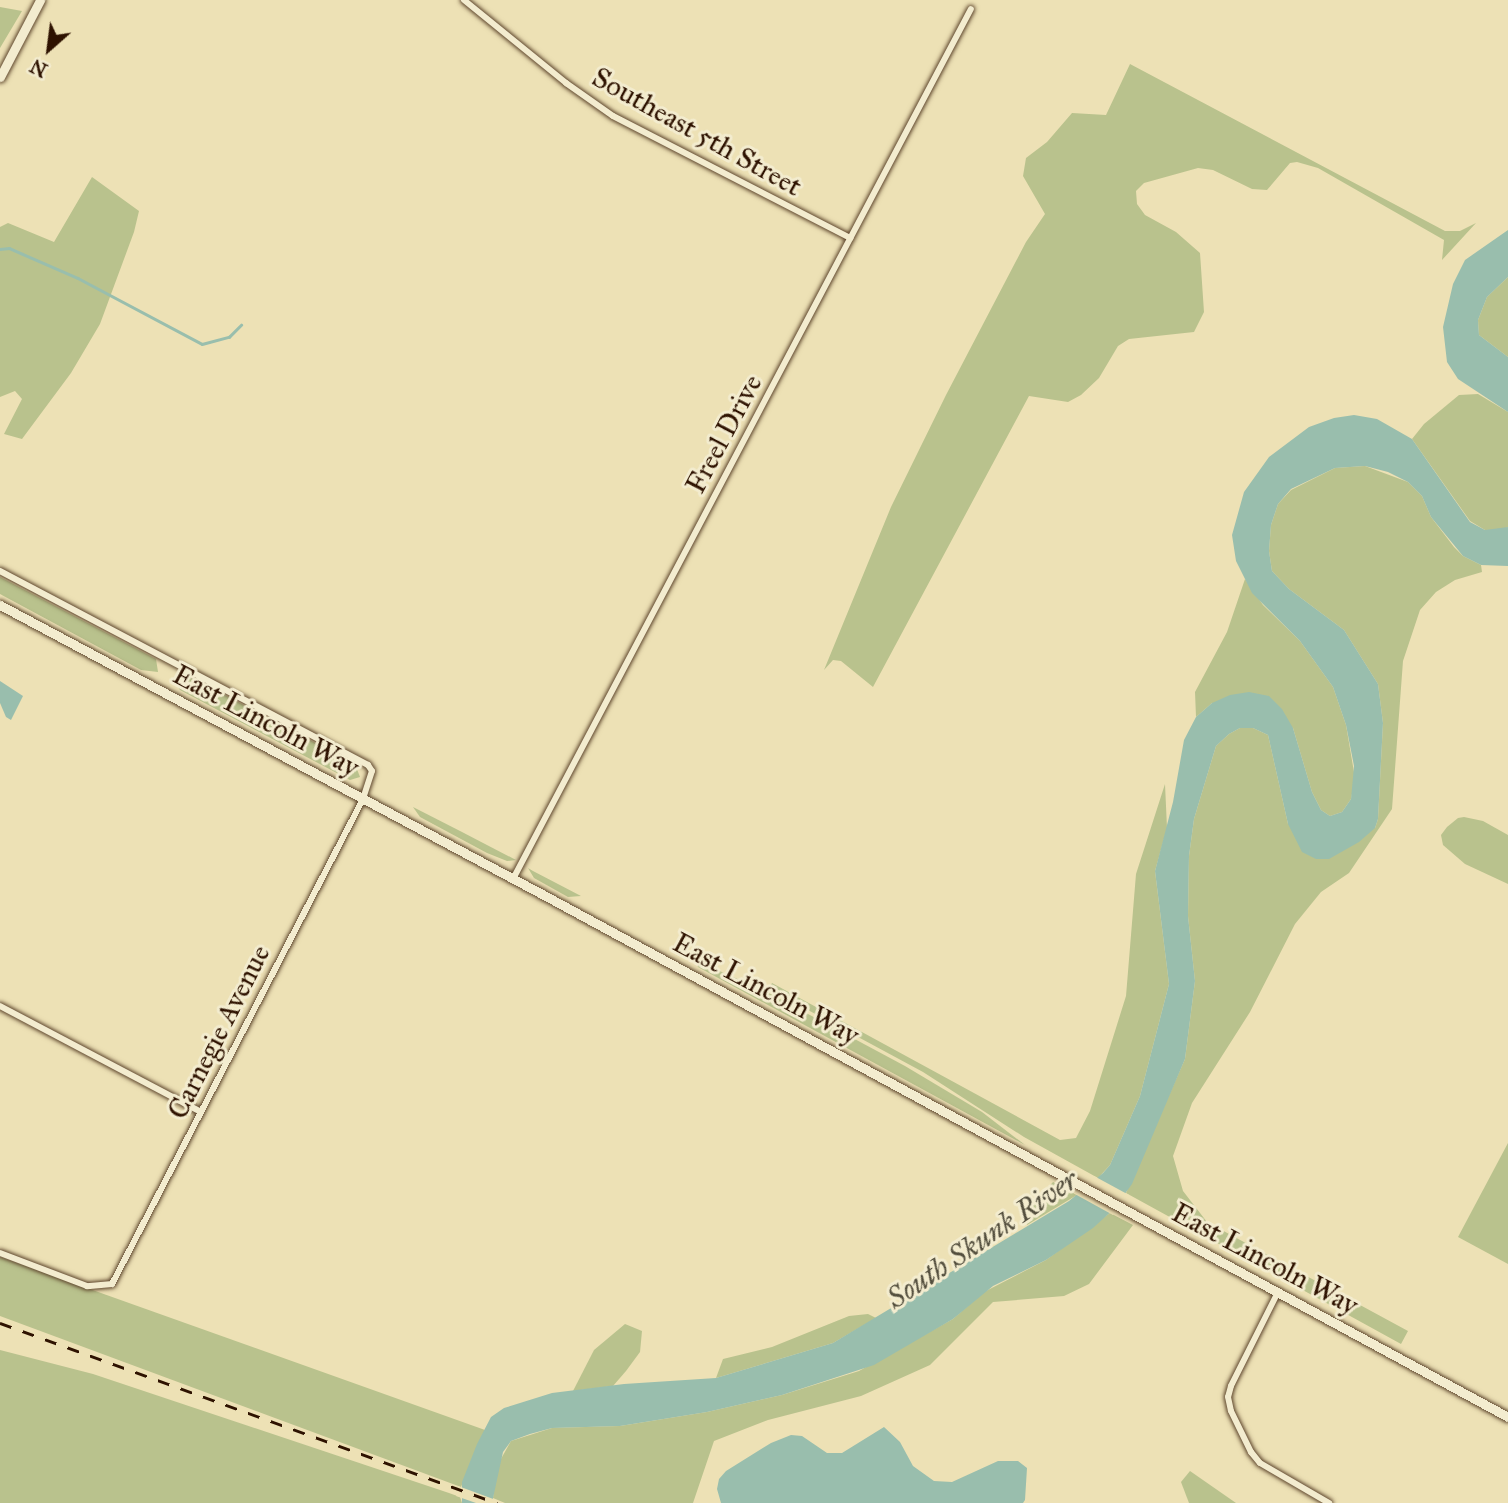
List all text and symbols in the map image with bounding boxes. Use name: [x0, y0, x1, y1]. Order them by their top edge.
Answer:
north arrow: [14, 14, 84, 84]
text: N: [26, 54, 51, 82]
street label: Southeast 5th Street: [586, 60, 808, 204]
street label: Freel Drive: [679, 369, 769, 499]
street label: East Lincoln Way: [167, 658, 365, 784]
street label: East Lincoln Way: [667, 926, 865, 1052]
street label: Carnegie Avenue: [161, 939, 277, 1125]
water label: South Skunk River: [879, 1162, 1085, 1316]
street label: East Lincoln Way: [1166, 1196, 1364, 1322]

